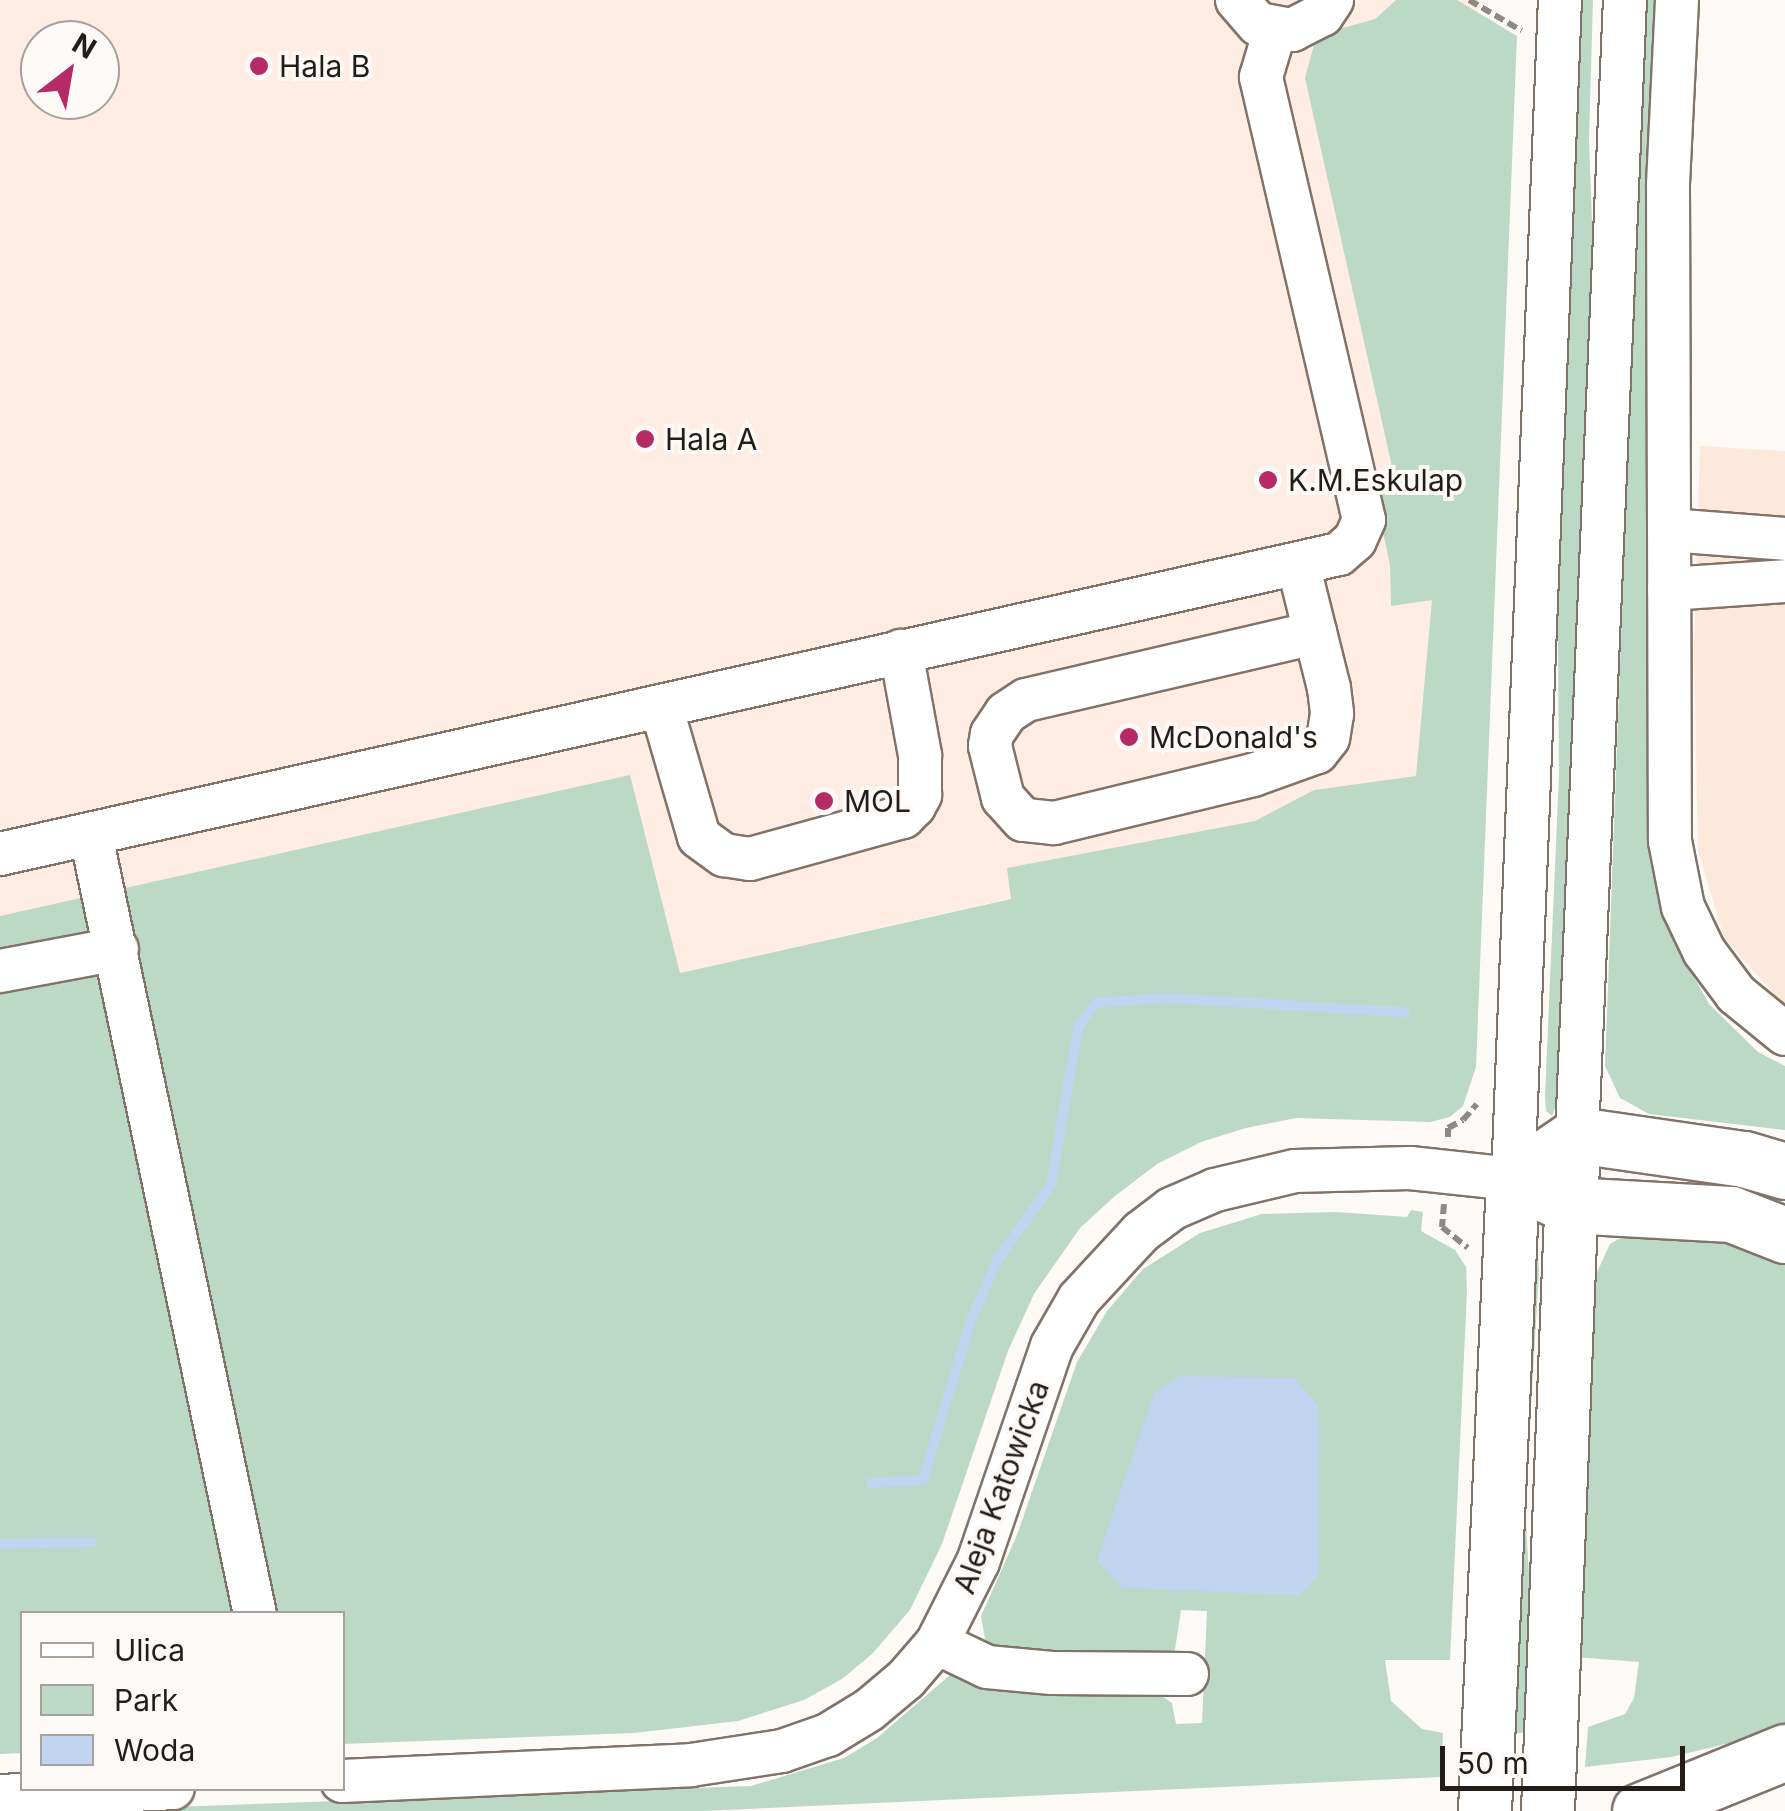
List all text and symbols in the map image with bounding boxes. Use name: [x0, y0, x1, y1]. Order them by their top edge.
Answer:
north arrow: [20, 20, 120, 120]
text: N: [67, 26, 102, 66]
place label: Hala B: [279, 48, 370, 84]
marker: Hala B: [248, 55, 270, 77]
place label: Hala A: [665, 421, 757, 457]
marker: Hala A: [634, 428, 656, 450]
place label: K.M.Eskulap: [1288, 462, 1463, 498]
marker: K.M.Eskulap: [1257, 469, 1279, 491]
place label: McDonald's: [1149, 719, 1318, 755]
marker: McDonald's: [1118, 726, 1140, 748]
place label: MOL: [844, 783, 911, 819]
marker: MOL: [813, 790, 835, 812]
street label: Aleja Katowicka: [946, 1375, 1056, 1599]
legend: [20, 1611, 345, 1791]
text: Ulica: [114, 1632, 185, 1668]
text: Park: [114, 1682, 178, 1718]
scale bar: [1445, 1726, 1690, 1788]
text: Woda: [114, 1732, 195, 1768]
text: 50 m: [1457, 1745, 1529, 1781]

